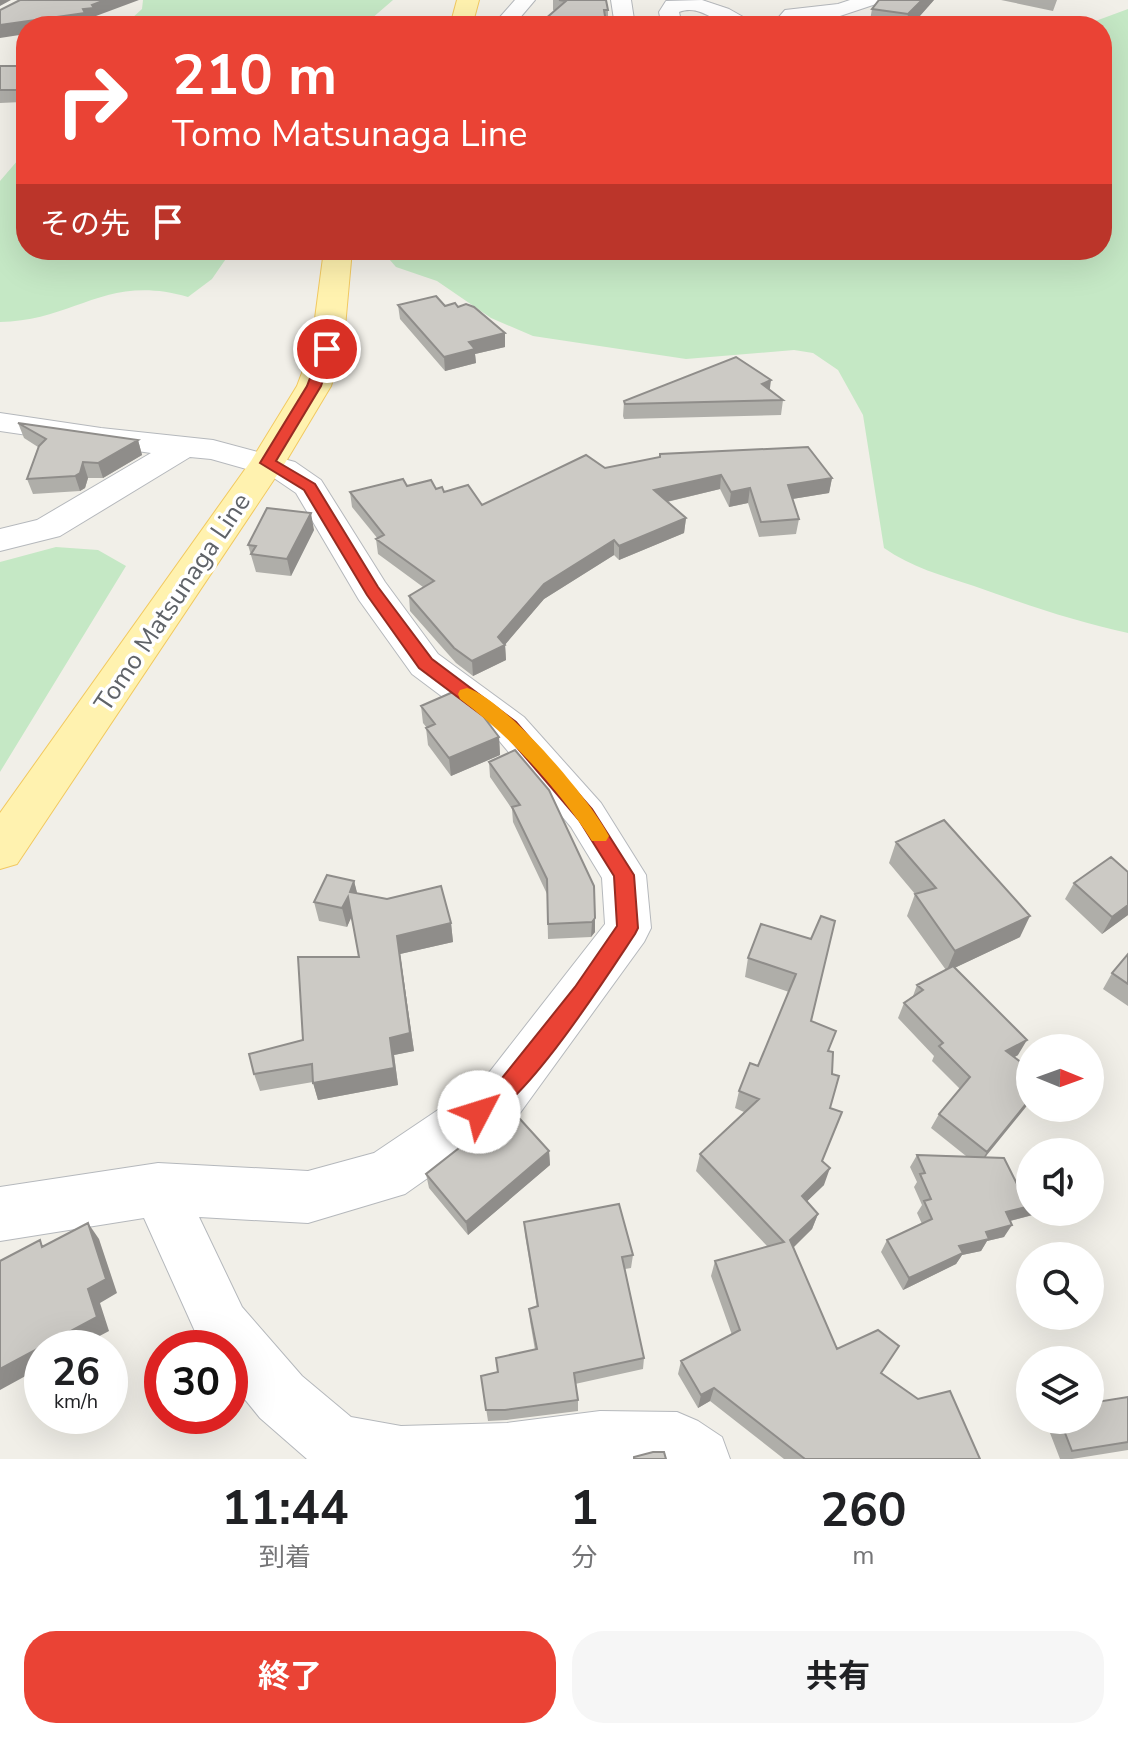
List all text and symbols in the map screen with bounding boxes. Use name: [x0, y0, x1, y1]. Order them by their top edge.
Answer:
text: 210 m: [172, 37, 337, 114]
icon: right: [40, 48, 144, 152]
text: Tomo Matsunaga Line: [172, 110, 527, 159]
icon: arrive: [146, 200, 190, 244]
text: その先: [40, 204, 130, 245]
pin: [293, 315, 361, 383]
icon: arrive: [305, 327, 349, 371]
street label: Tomo Matsunaga Line: [86, 486, 259, 718]
north arrow: [1016, 1034, 1104, 1122]
map controls: [1016, 1034, 1104, 1434]
position arrow: [437, 1070, 521, 1154]
button: sound: [1016, 1138, 1104, 1226]
button: search: [1016, 1242, 1104, 1330]
speed limit sign: 30: [144, 1330, 248, 1434]
text: 26: [52, 1345, 100, 1399]
button: layers: [1016, 1346, 1104, 1434]
text: km/h: [54, 1388, 98, 1415]
text: 11:44: [221, 1475, 349, 1541]
text: 1: [570, 1475, 599, 1541]
text: 260: [820, 1477, 907, 1543]
text: m: [852, 1538, 874, 1573]
text: 到着: [259, 1540, 311, 1575]
text: 分: [571, 1540, 597, 1575]
button: 終了: [24, 1631, 556, 1723]
button: 共有: [572, 1631, 1104, 1723]

